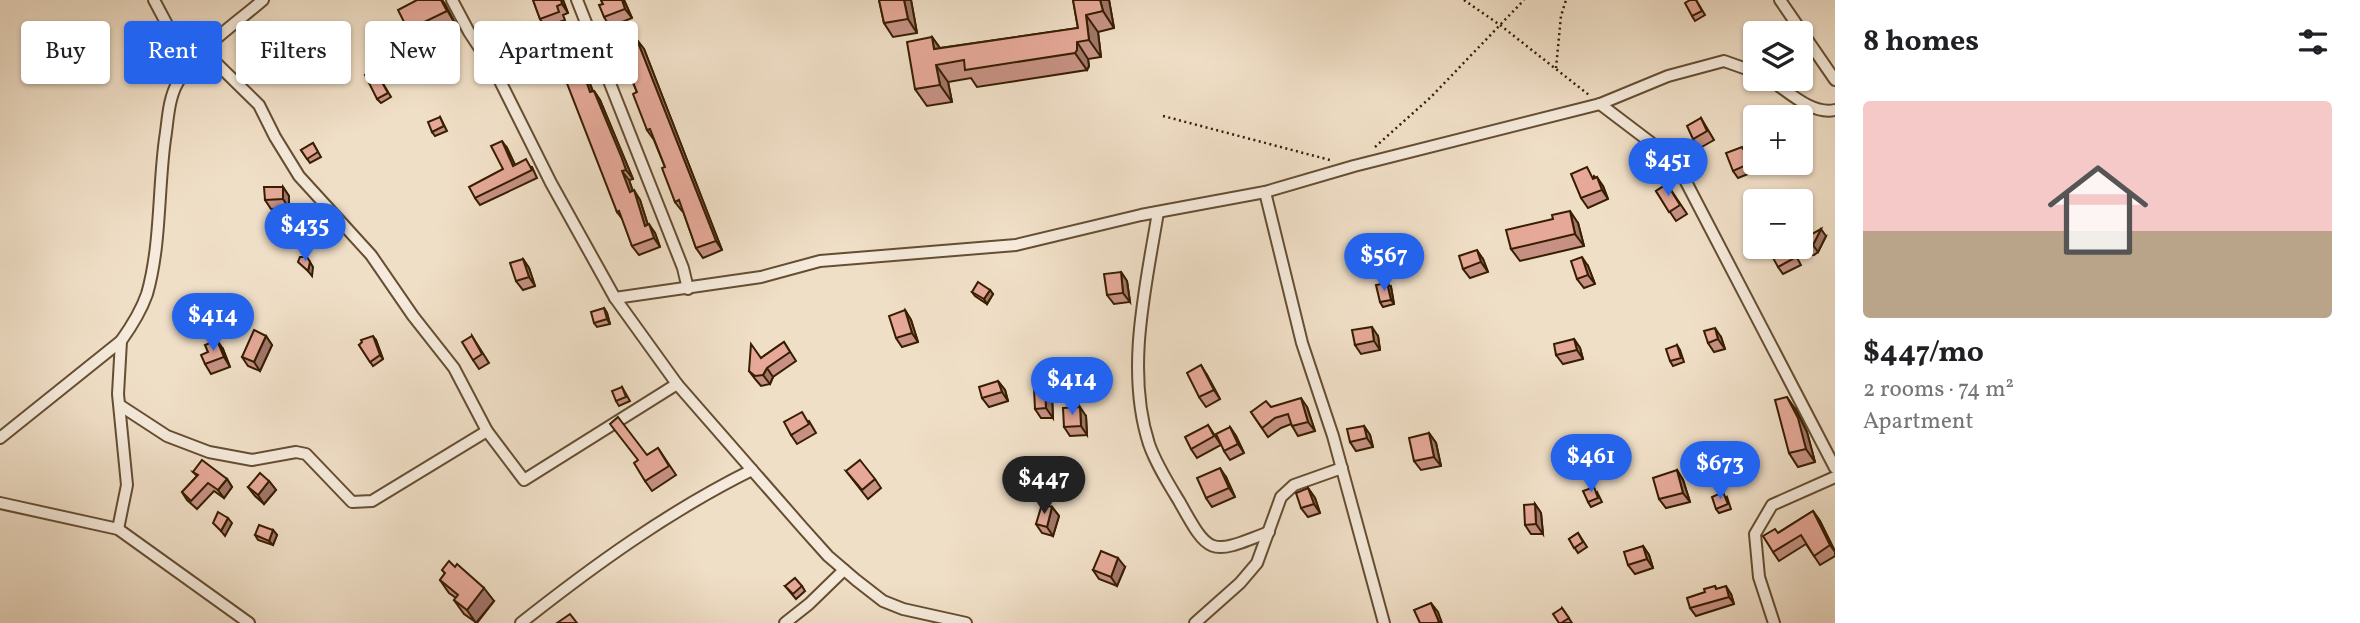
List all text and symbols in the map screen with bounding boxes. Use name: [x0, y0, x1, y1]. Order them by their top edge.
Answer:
chip: Buy: [21, 21, 110, 84]
chip: Rent: [124, 21, 222, 84]
chip: Filters: [236, 21, 351, 84]
chip: New: [365, 21, 460, 84]
chip: Apartment: [474, 21, 638, 84]
map controls: [1743, 21, 1813, 259]
button: layers: [1743, 21, 1813, 91]
text: 8 homes: [1863, 21, 1979, 63]
icon: filters: [2294, 23, 2332, 61]
button: +: [1743, 105, 1813, 175]
pin: $451: [1627, 138, 1709, 198]
text: $451: [1645, 145, 1691, 177]
icon: home: [2035, 147, 2161, 273]
button: −: [1743, 189, 1813, 259]
pin: $435: [264, 204, 346, 263]
text: $435: [281, 210, 329, 242]
pin: $567: [1343, 233, 1425, 293]
text: $567: [1360, 240, 1408, 272]
pin: $414: [172, 294, 254, 353]
text: $414: [188, 300, 238, 332]
text: $447/mo: [1863, 332, 1984, 374]
pin: $414: [1031, 358, 1113, 417]
text: $414: [1047, 364, 1097, 396]
text: 2 rooms · 74 m²: [1863, 374, 2014, 406]
text: Apartment: [1863, 406, 1974, 438]
pin: $461: [1550, 434, 1632, 494]
text: $461: [1567, 441, 1615, 473]
pin: $673: [1679, 442, 1761, 501]
text: $673: [1696, 448, 1744, 480]
pin: $447: [1003, 456, 1085, 516]
text: $447: [1018, 463, 1070, 495]

